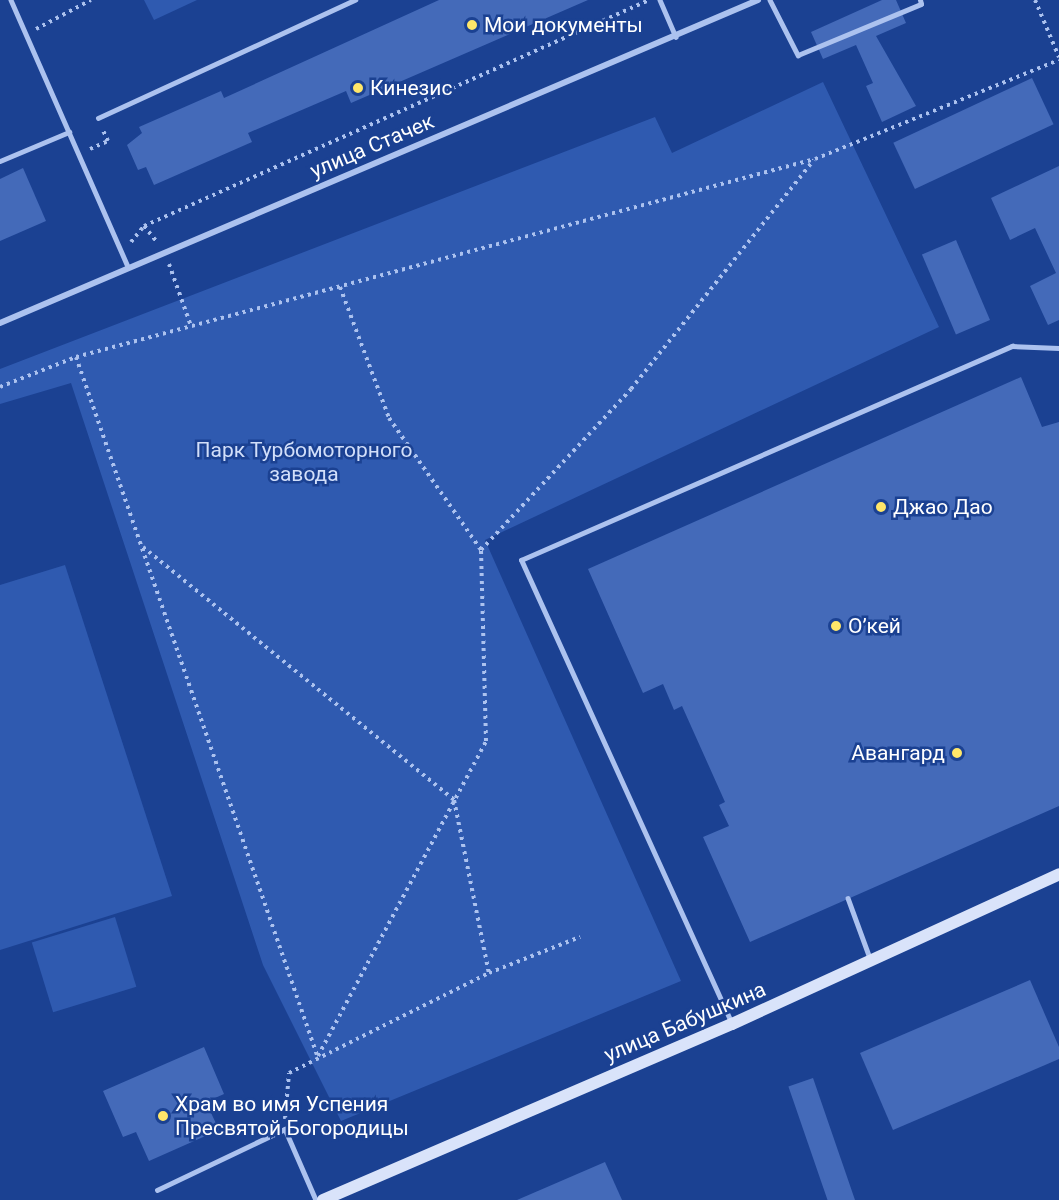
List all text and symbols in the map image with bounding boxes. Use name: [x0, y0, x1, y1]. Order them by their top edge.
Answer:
place label: Мои документы: [484, 12, 643, 38]
marker: Мои документы: [465, 18, 479, 32]
place label: Кинезис: [370, 75, 452, 101]
marker: Кинезис: [351, 81, 365, 95]
street label: улица Стачек: [306, 109, 438, 183]
park label: Парк Турбомоторного завода: [195, 437, 413, 487]
place label: Джао Дао: [893, 494, 993, 520]
marker: Джао Дао: [874, 500, 888, 514]
place label: О’кей: [848, 613, 901, 639]
marker: О’кей: [829, 619, 843, 633]
place label: Авангард: [851, 740, 945, 766]
marker: Авангард: [950, 746, 964, 760]
street label: улица Бабушкина: [600, 977, 770, 1067]
place label: Храм во имя Успения Пресвятой Богородицы: [175, 1091, 409, 1141]
marker: Храм во имя Успения Пресвятой Богородицы: [156, 1109, 170, 1123]

